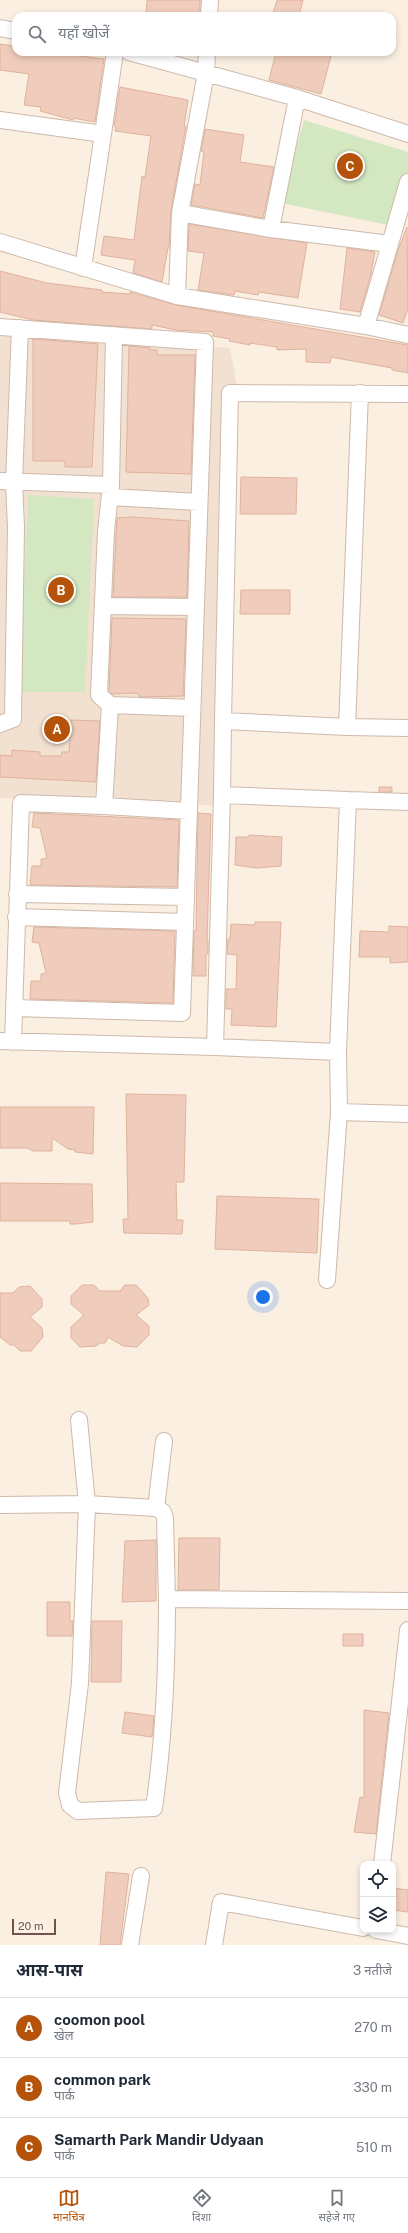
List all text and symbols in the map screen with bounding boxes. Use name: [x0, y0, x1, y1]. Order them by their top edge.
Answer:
search box: [12, 12, 396, 56]
icon: search: [26, 23, 48, 45]
text: यहाँ खोजें: [58, 24, 109, 41]
pin: C: [337, 151, 363, 181]
pin: B: [48, 575, 74, 605]
pin: A: [44, 714, 70, 744]
your location: [253, 1287, 273, 1307]
map controls: [360, 1861, 396, 1933]
button: locate: [360, 1861, 396, 1897]
button: layers: [360, 1897, 396, 1933]
scale bar: [12, 1917, 56, 1936]
text: 20 m: [18, 1920, 43, 1932]
text: आस-पास: [16, 1960, 83, 1980]
text: 3 नतीजे: [353, 1963, 392, 1978]
text: coomon pool: [54, 2011, 145, 2028]
text: A: [24, 2020, 34, 2035]
text: 270 m: [354, 2020, 392, 2035]
text: खेल: [54, 2028, 73, 2043]
text: common park: [54, 2071, 151, 2088]
text: B: [25, 2080, 33, 2095]
text: 330 m: [353, 2080, 392, 2095]
text: पार्क: [54, 2088, 75, 2103]
text: Samarth Park Mandir Udyaan: [54, 2131, 264, 2148]
text: C: [24, 2140, 34, 2155]
text: 510 m: [356, 2140, 392, 2155]
text: पार्क: [54, 2148, 75, 2163]
tab: मानचित्र: [53, 2187, 84, 2225]
tab: दिशा: [191, 2187, 213, 2225]
tab: सहेजे गए: [319, 2187, 355, 2225]

